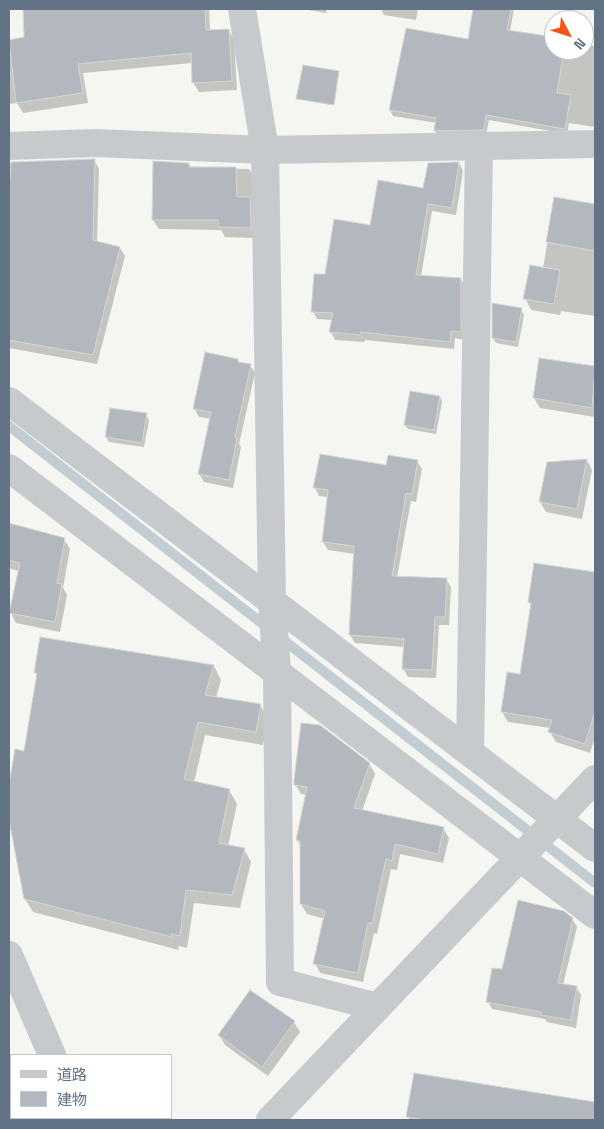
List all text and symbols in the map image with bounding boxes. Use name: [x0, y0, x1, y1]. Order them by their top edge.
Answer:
north arrow: [544, 10, 594, 60]
text: N: [570, 35, 590, 53]
legend: [10, 1054, 172, 1119]
text: 道路: [57, 1065, 87, 1084]
text: 建物: [57, 1090, 87, 1109]

